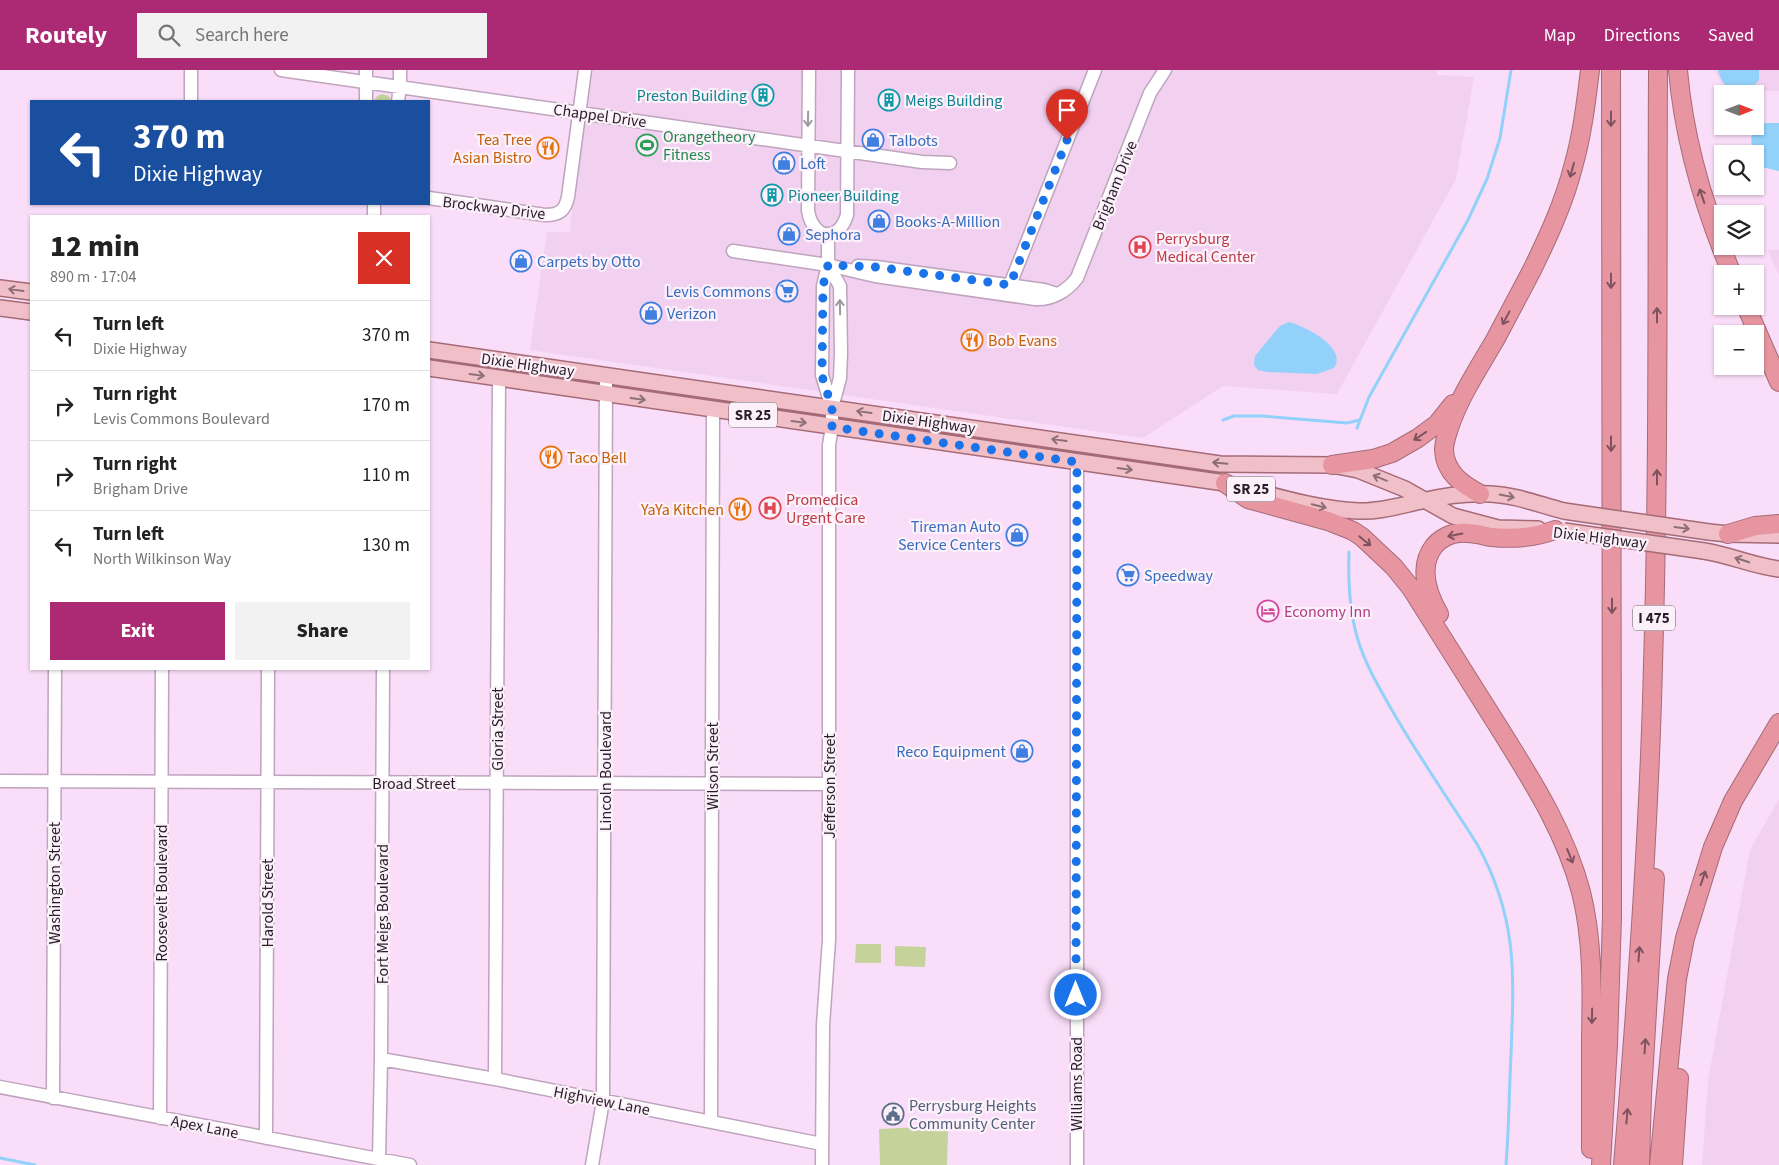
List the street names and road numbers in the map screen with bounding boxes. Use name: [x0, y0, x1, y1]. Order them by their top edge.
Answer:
street label: Chappel Drive: [552, 99, 648, 133]
street label: Brigham Drive: [1087, 137, 1143, 233]
street label: Brockway Drive: [441, 191, 547, 225]
street label: Dixie Highway: [480, 348, 576, 382]
road number: SR 25: [729, 402, 777, 428]
street label: Dixie Highway: [881, 405, 977, 439]
road number: SR 25: [1227, 476, 1275, 502]
street label: Dixie Highway: [1552, 521, 1648, 555]
road number: I 475: [1633, 606, 1675, 630]
street label: Gloria Street: [487, 687, 509, 771]
street label: Lincoln Boulevard: [595, 711, 617, 831]
street label: Wilson Street: [702, 721, 724, 810]
street label: Jefferson Street: [819, 733, 841, 839]
street label: Broad Street: [372, 773, 456, 795]
street label: Washington Street: [44, 821, 66, 944]
street label: Roosevelt Boulevard: [151, 824, 173, 962]
street label: Fort Meigs Boulevard: [372, 844, 394, 984]
street label: Harold Street: [257, 858, 279, 947]
street label: Williams Road: [1066, 1037, 1088, 1131]
street label: Highview Lane: [552, 1081, 652, 1121]
street label: Apex Lane: [169, 1110, 240, 1144]

